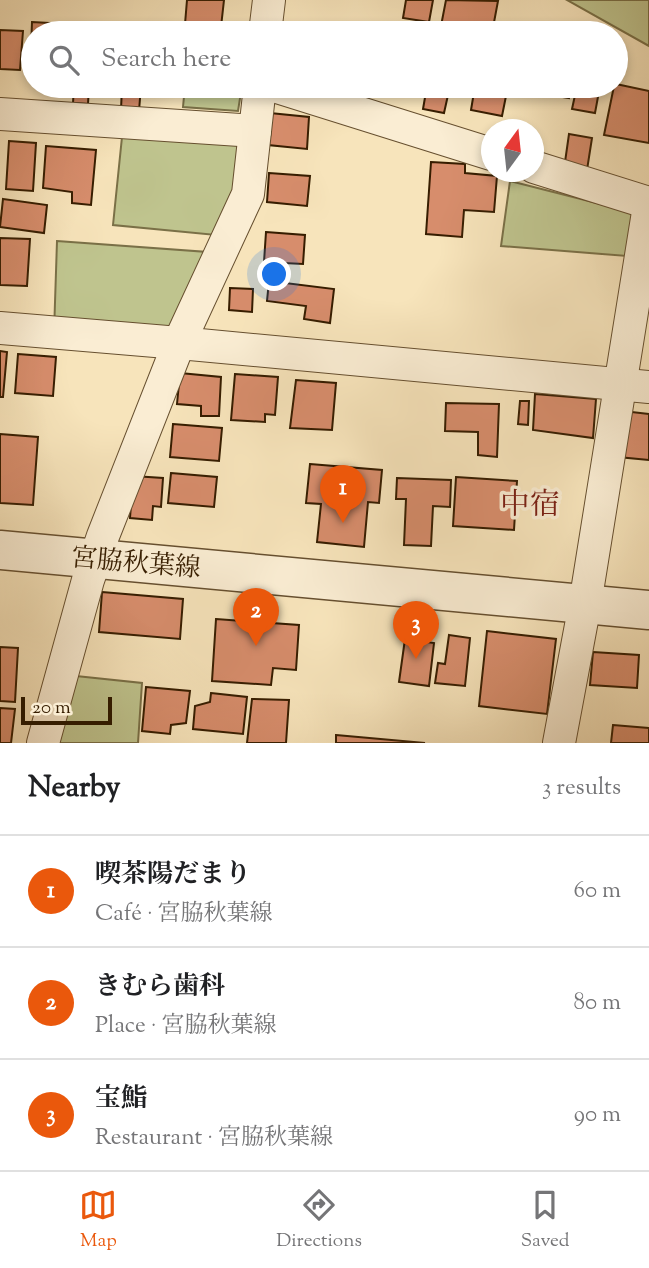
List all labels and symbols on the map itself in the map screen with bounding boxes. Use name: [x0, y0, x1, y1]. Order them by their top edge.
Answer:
north arrow: [481, 119, 544, 182]
your location: [257, 257, 291, 291]
pin: 1: [320, 465, 366, 523]
district label: 中宿: [500, 485, 560, 528]
street label: 宮脇秋葉線: [69, 540, 202, 589]
pin: 2: [233, 588, 279, 646]
pin: 3: [393, 601, 439, 659]
scale bar: [21, 694, 112, 726]

